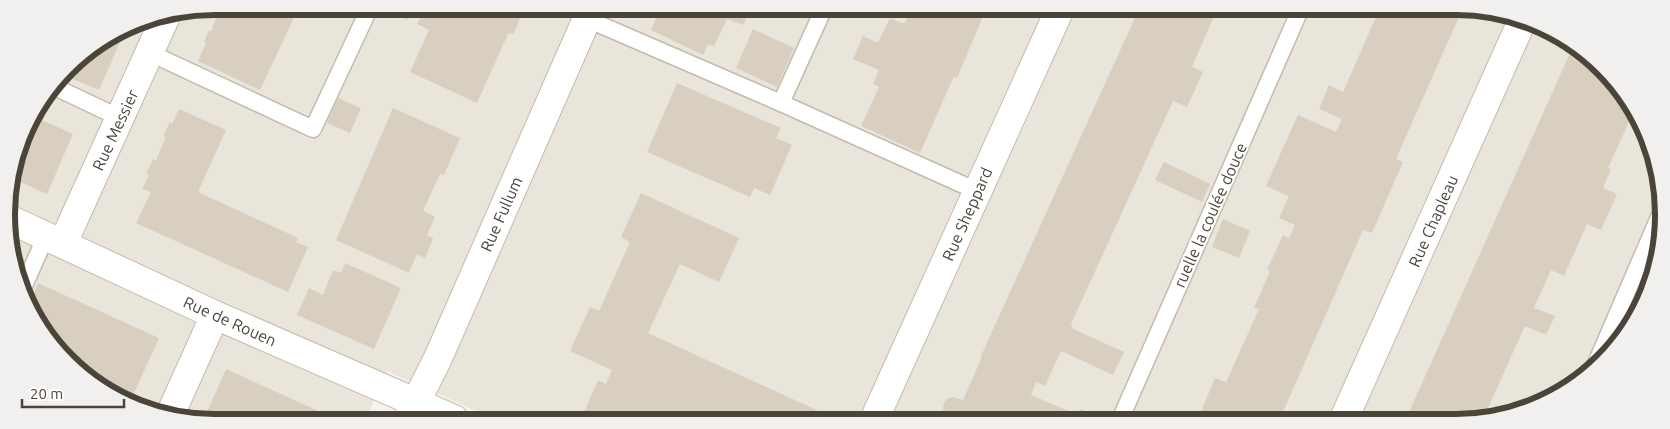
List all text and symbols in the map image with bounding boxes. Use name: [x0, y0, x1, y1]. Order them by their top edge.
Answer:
street label: Rue Messier: [88, 87, 142, 173]
street label: ruelle la coulée douce: [1170, 140, 1250, 290]
street label: Rue Sheppard: [938, 165, 996, 263]
street label: Rue Chapleau: [1405, 172, 1461, 270]
street label: Rue Fullum: [476, 174, 526, 254]
street label: Rue de Rouen: [181, 292, 279, 350]
scale bar: [22, 376, 125, 408]
text: 20 m: [30, 385, 63, 402]

